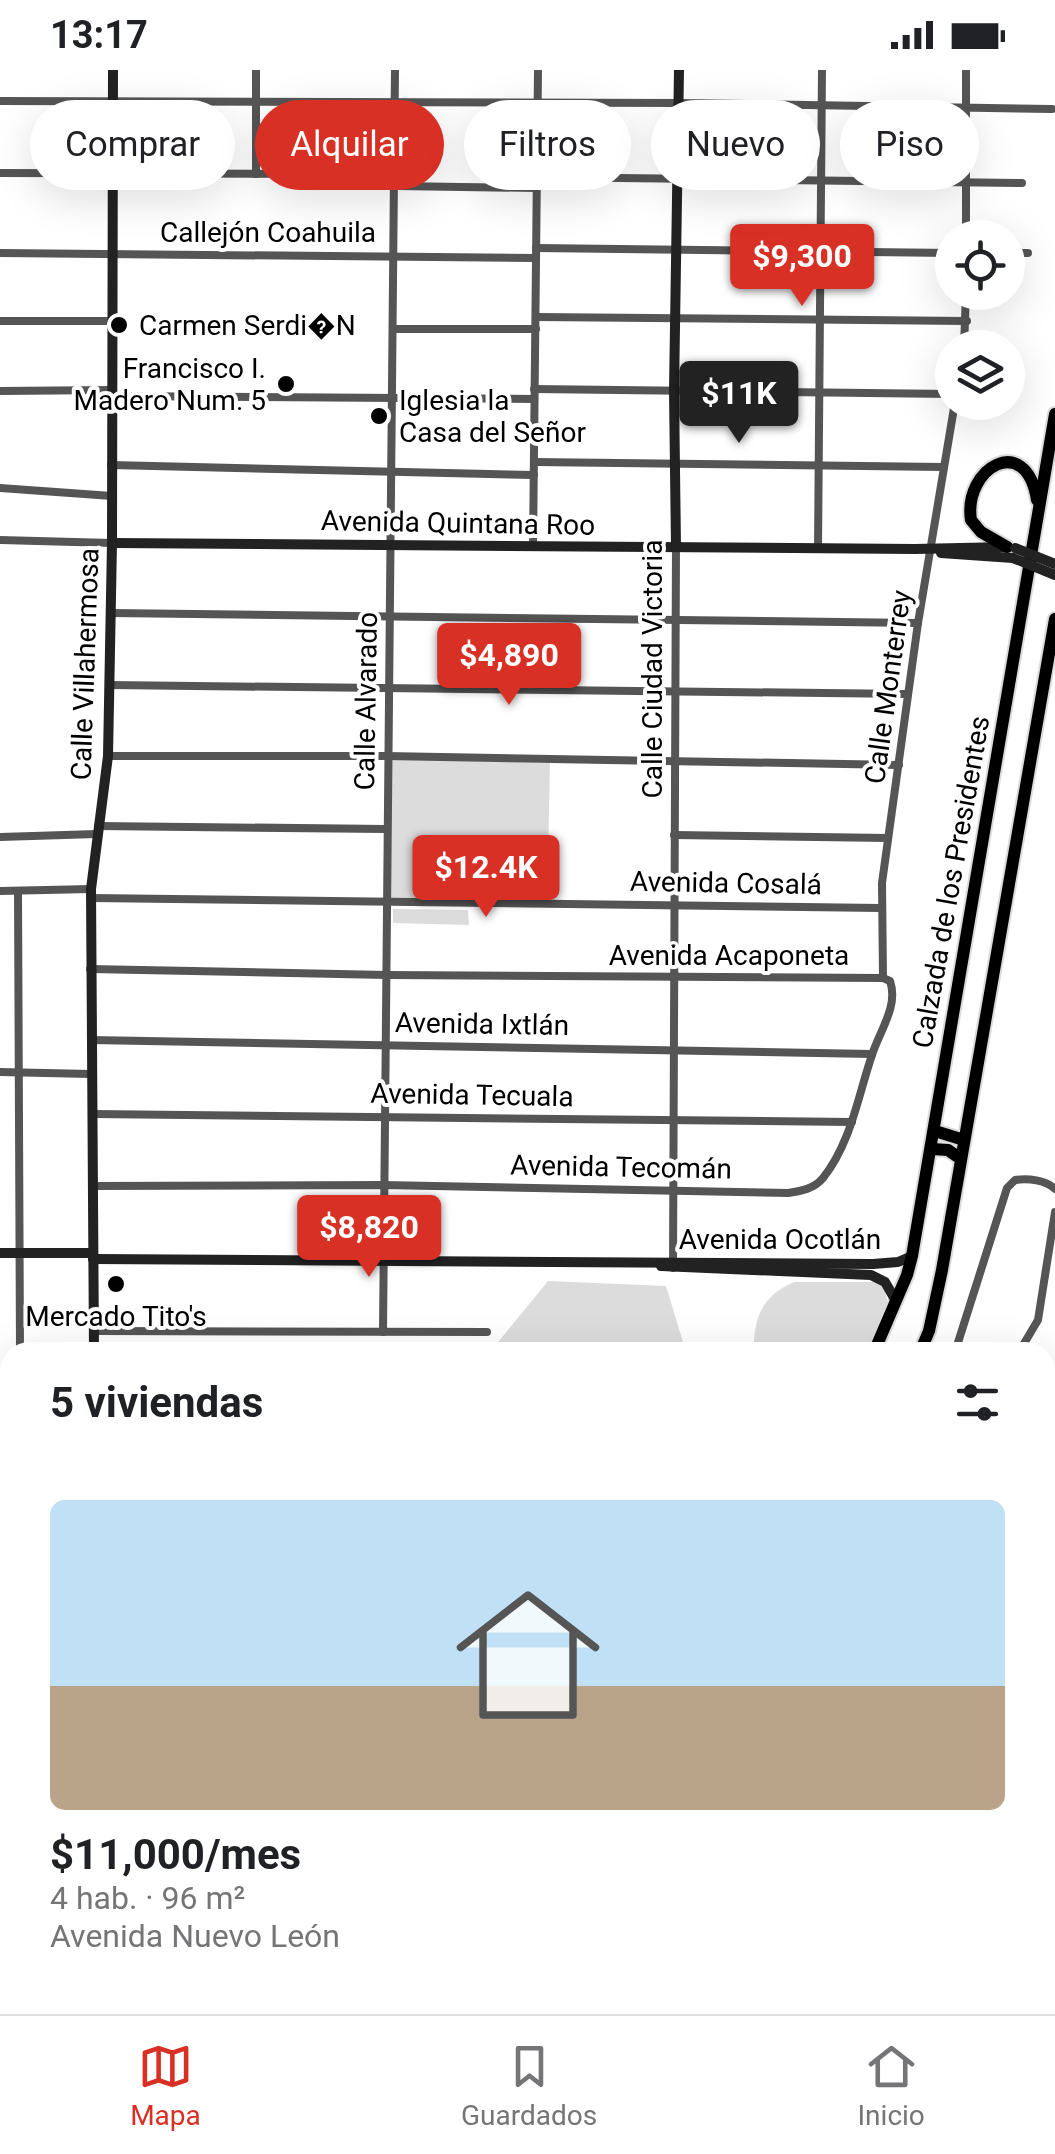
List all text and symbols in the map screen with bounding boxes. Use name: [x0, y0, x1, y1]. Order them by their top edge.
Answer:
text: 13:17: [50, 13, 148, 57]
chip: Comprar: [30, 100, 235, 190]
chip: Alquilar: [255, 100, 444, 190]
chip: Filtros: [464, 100, 631, 190]
chip: Nuevo: [651, 100, 820, 190]
chip: Piso: [840, 100, 979, 190]
street label: Callejón Coahuila: [160, 216, 376, 249]
map controls: [935, 220, 1025, 420]
button: locate: [935, 220, 1025, 310]
pin: $9,300: [721, 224, 883, 309]
text: $9,300: [752, 237, 852, 275]
place label: Carmen Serdi�N: [139, 305, 356, 343]
marker: Carmen Serdi�N: [108, 314, 130, 336]
button: layers: [935, 330, 1025, 420]
place label: Francisco I. Madero Num. 5: [74, 352, 266, 417]
pin: $11K: [680, 361, 798, 446]
marker: Francisco I. Madero Num. 5: [275, 373, 297, 395]
text: $11K: [701, 374, 777, 412]
place label: Iglesia la Casa del Señor: [399, 384, 586, 449]
marker: Iglesia la Casa del Señor: [368, 405, 390, 427]
street label: Avenida Quintana Roo: [321, 504, 595, 542]
street label: Calle Ciudad Victoria: [636, 540, 669, 798]
street label: Calle Villahermosa: [64, 547, 106, 781]
street label: Calle Monterrey: [858, 588, 918, 786]
street label: Calle Alvarado: [348, 611, 384, 791]
pin: $4,890: [428, 623, 590, 708]
text: $4,890: [459, 636, 559, 674]
street label: Calzada de los Presidentes: [906, 713, 996, 1051]
pin: $12.4K: [405, 835, 567, 920]
text: $12.4K: [434, 848, 538, 886]
street label: Avenida Cosalá: [630, 865, 822, 901]
street label: Avenida Acaponeta: [609, 939, 849, 972]
street label: Avenida Ixtlán: [395, 1006, 569, 1042]
street label: Avenida Tecuala: [370, 1077, 574, 1113]
street label: Avenida Tecomán: [510, 1149, 732, 1185]
pin: $8,820: [288, 1195, 450, 1280]
text: $8,820: [319, 1208, 419, 1246]
street label: Avenida Ocotlán: [679, 1223, 881, 1256]
marker: Mercado Tito's: [105, 1273, 127, 1295]
place label: Mercado Tito's: [25, 1300, 207, 1333]
icon: filters: [950, 1375, 1005, 1430]
text: 5 viviendas: [50, 1378, 263, 1427]
icon: home: [438, 1565, 618, 1745]
text: $11,000/mes: [50, 1830, 301, 1879]
text: 4 hab. · 96 m²: [50, 1879, 245, 1917]
text: Avenida Nuevo León: [50, 1917, 340, 1955]
tab: Mapa: [130, 2039, 201, 2132]
tab: Guardados: [461, 2039, 597, 2132]
tab: Inicio: [858, 2039, 925, 2132]

